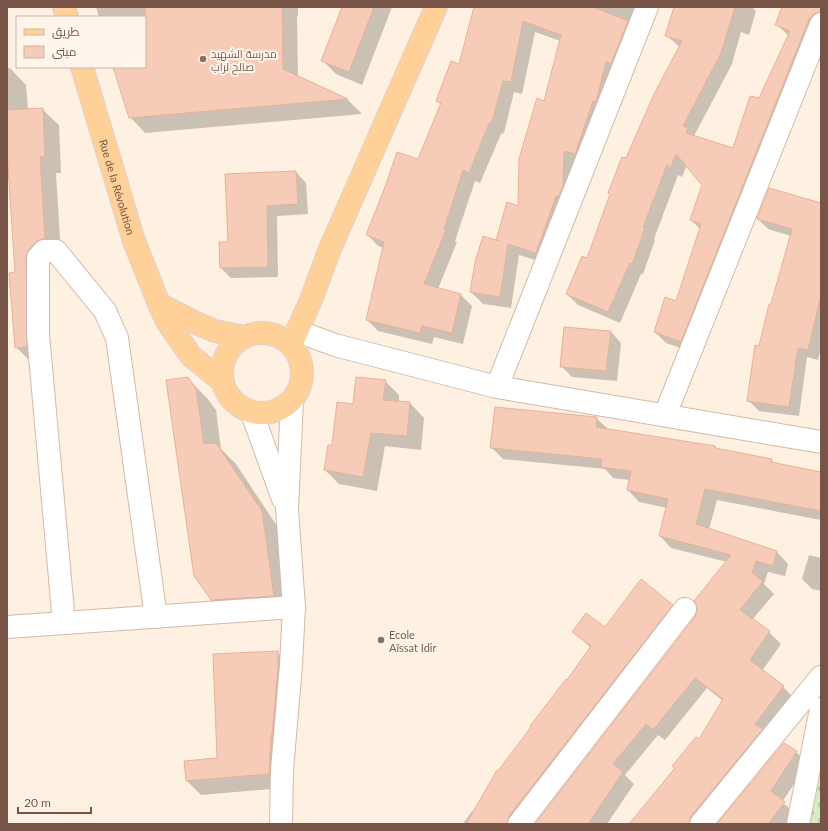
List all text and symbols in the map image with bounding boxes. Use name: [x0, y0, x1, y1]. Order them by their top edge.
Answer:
legend: [16, 16, 146, 68]
text: طريق: [52, 24, 80, 39]
text: مبنى: [52, 44, 77, 59]
place label: مدرسة الشهيد صالح لراب: [211, 47, 277, 75]
marker: مدرسة الشهيد صالح لراب: [198, 54, 208, 64]
street label: Rue de la Révolution: [97, 137, 138, 236]
place label: Ecole Aïssat Idir: [389, 628, 436, 654]
marker: Ecole Aïssat Idir: [376, 635, 386, 645]
scale bar: [18, 789, 91, 815]
text: 20 m: [24, 795, 51, 810]

